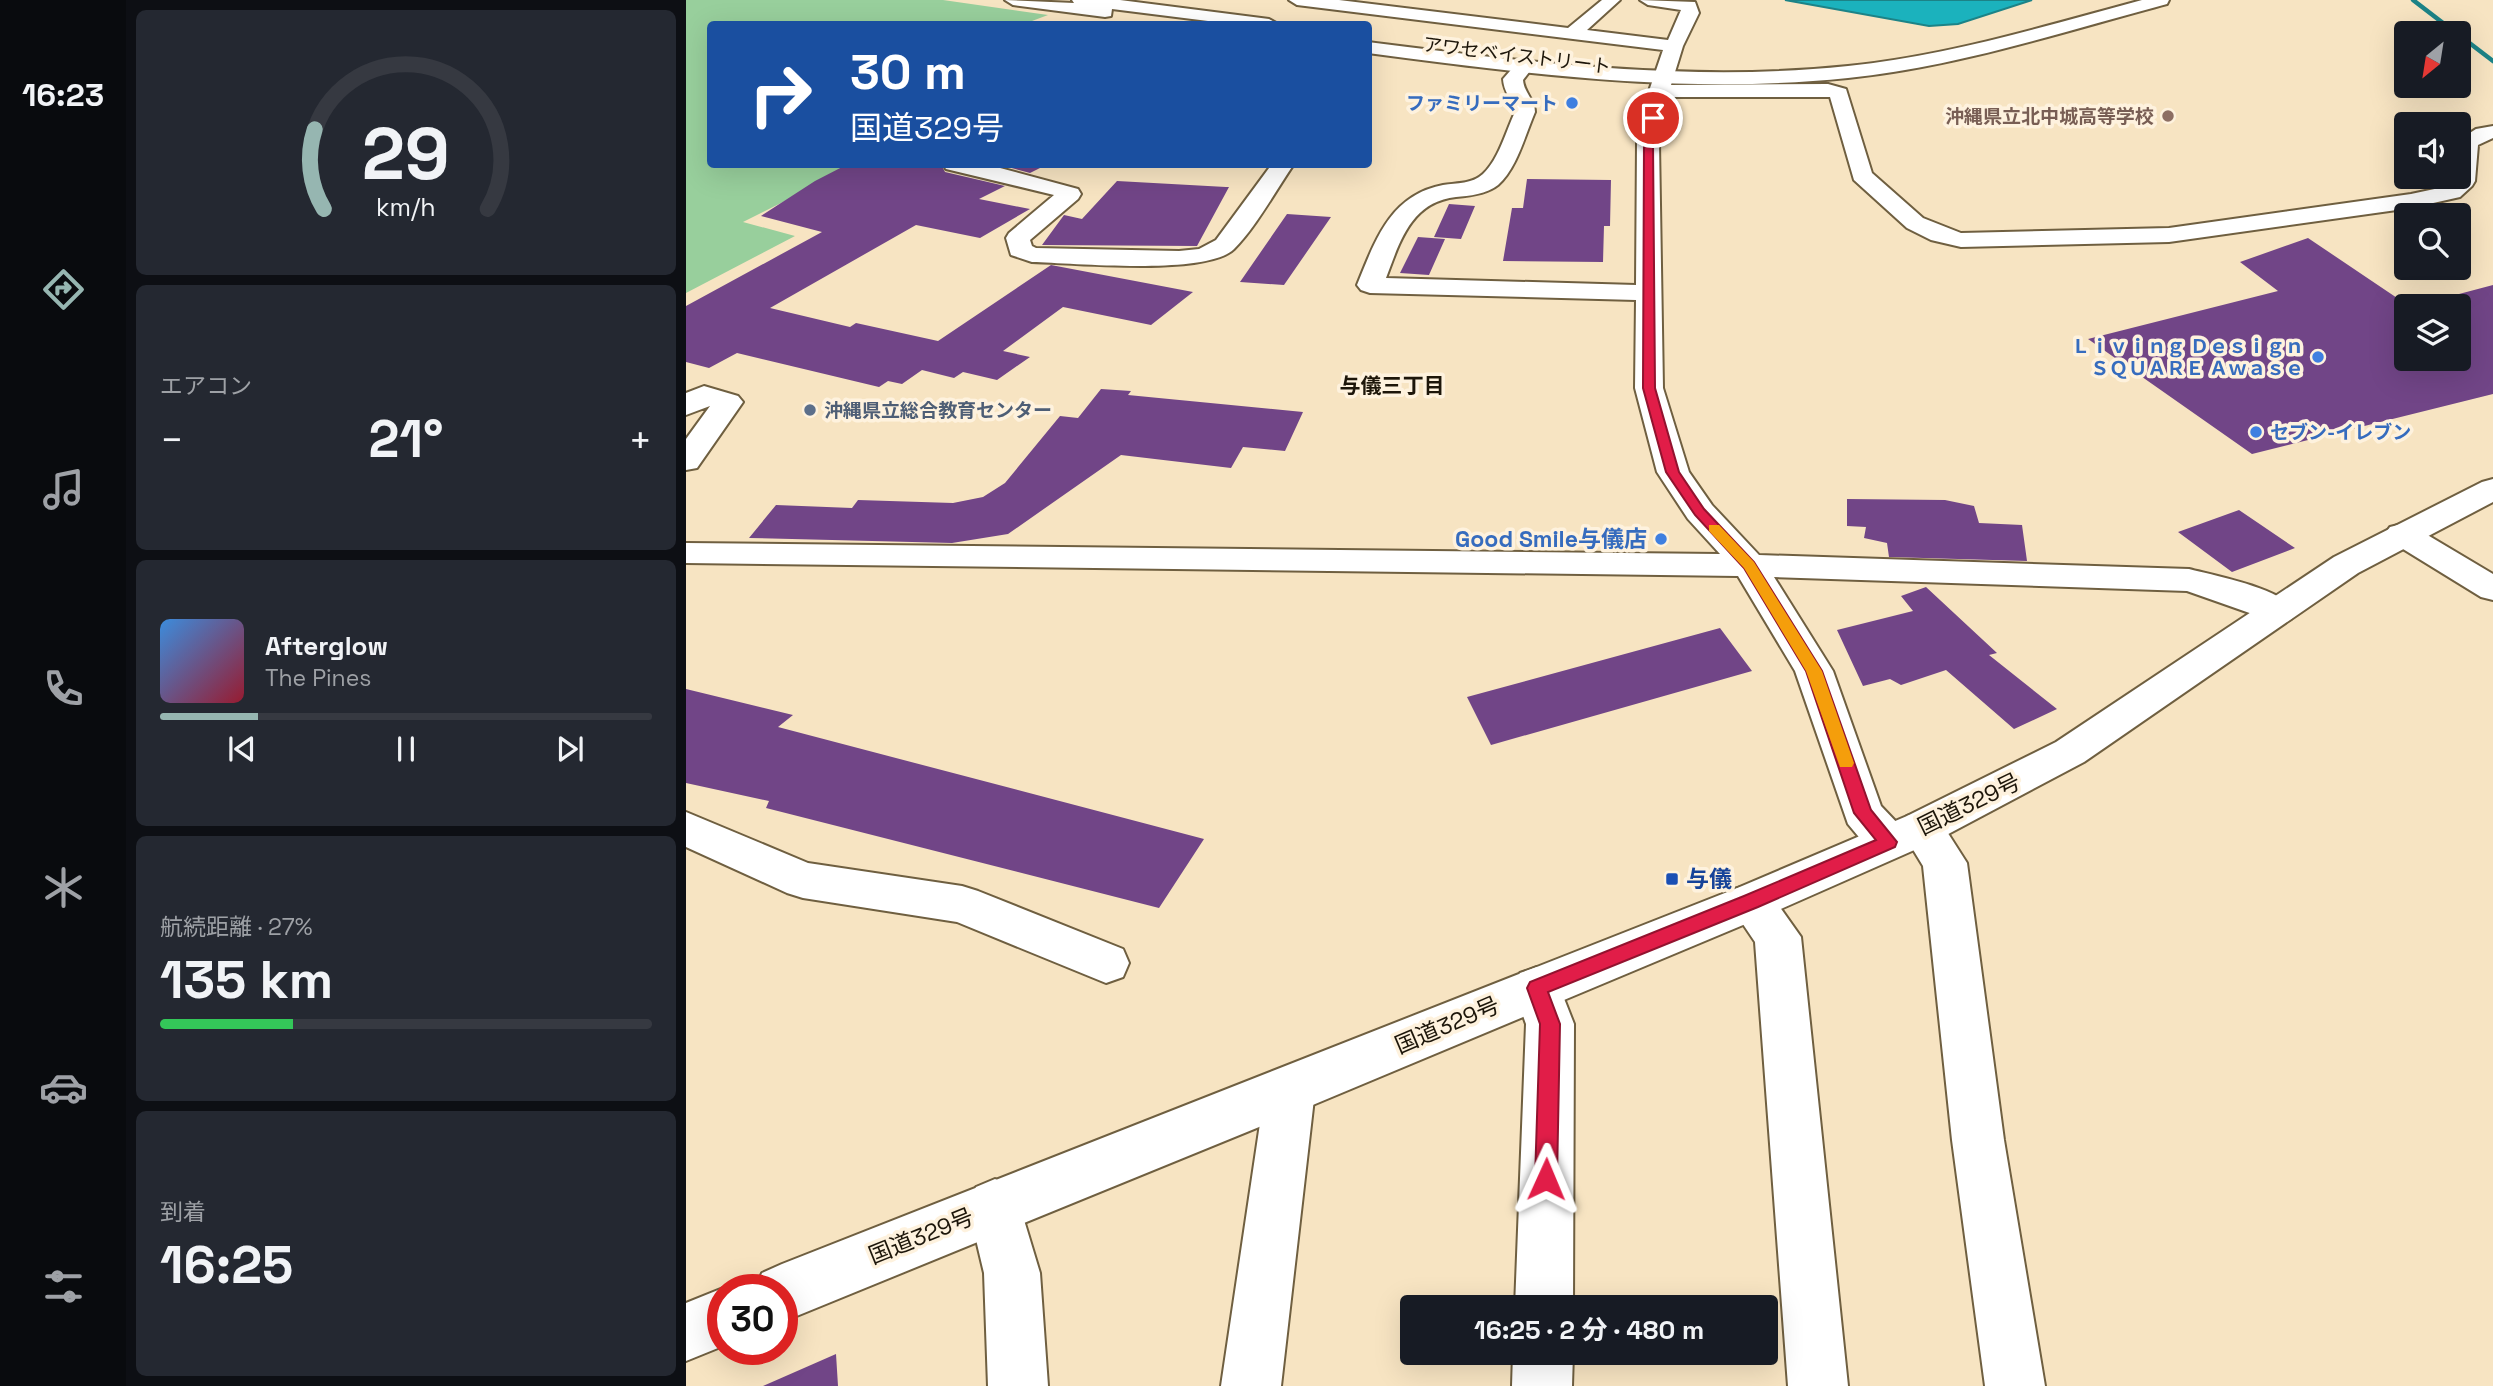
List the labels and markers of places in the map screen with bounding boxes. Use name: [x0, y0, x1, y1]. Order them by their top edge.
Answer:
pin: [1623, 88, 1683, 148]
place label: ファミリーマート: [1406, 91, 1558, 116]
marker: ファミリーマート: [1564, 95, 1580, 111]
place label: 沖縄県立北中城高等学校: [1945, 104, 2154, 129]
marker: 沖縄県立北中城高等学校: [2160, 108, 2176, 124]
place label: Ｌｉｖｉｎｇ Ｄｅｓｉｇｎ ＳＱＵＡＲＥ Ａｗａｓｅ: [2071, 334, 2304, 381]
marker: Ｌｉｖｉｎｇ Ｄｅｓｉｇｎ ＳＱＵＡＲＥ Ａｗａｓｅ: [2310, 349, 2326, 365]
place label: 沖縄県立総合教育センター: [824, 398, 1052, 423]
marker: 沖縄県立総合教育センター: [802, 402, 818, 418]
place label: セブン-イレブン: [2270, 420, 2411, 445]
marker: セブン-イレブン: [2248, 424, 2264, 440]
place label: Good Smile与儀店: [1455, 524, 1647, 554]
marker: Good Smile与儀店: [1653, 531, 1669, 547]
place label: 与儀: [1686, 864, 1732, 894]
marker: 与儀: [1664, 871, 1680, 887]

